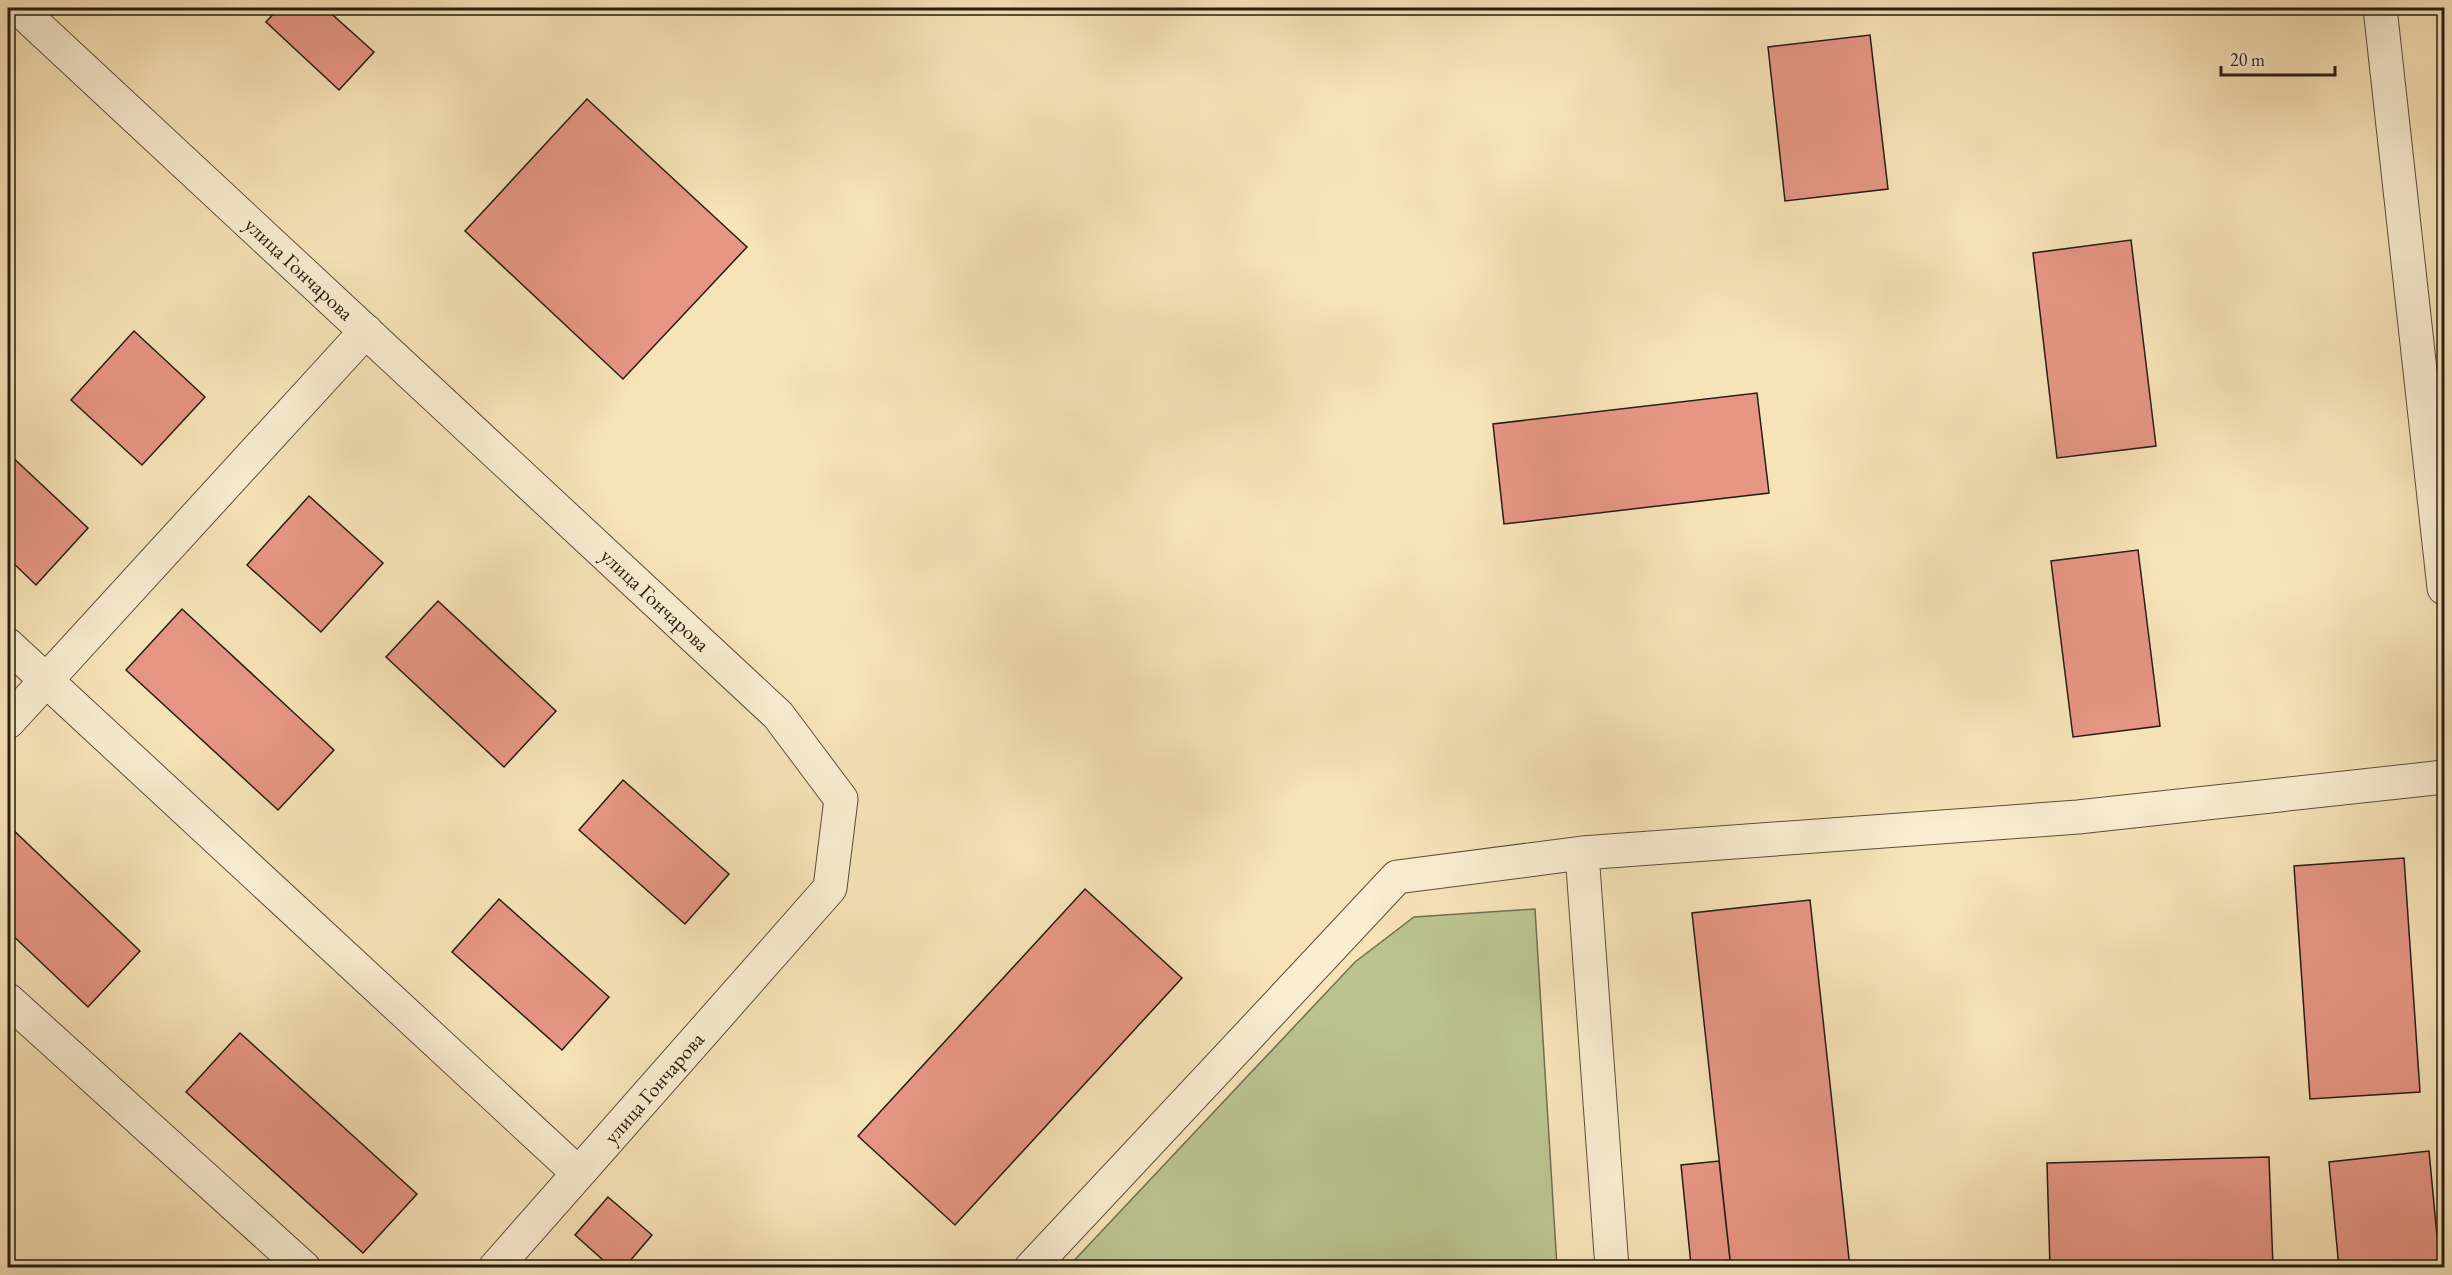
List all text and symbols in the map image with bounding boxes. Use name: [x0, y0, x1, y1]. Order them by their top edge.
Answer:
scale bar: [2221, 39, 2335, 77]
text: 20 m: [2230, 48, 2265, 71]
street label: улица Гончарова: [239, 211, 360, 327]
street label: улица Гончарова: [595, 542, 716, 658]
street label: улица Гончарова: [598, 1026, 710, 1149]

